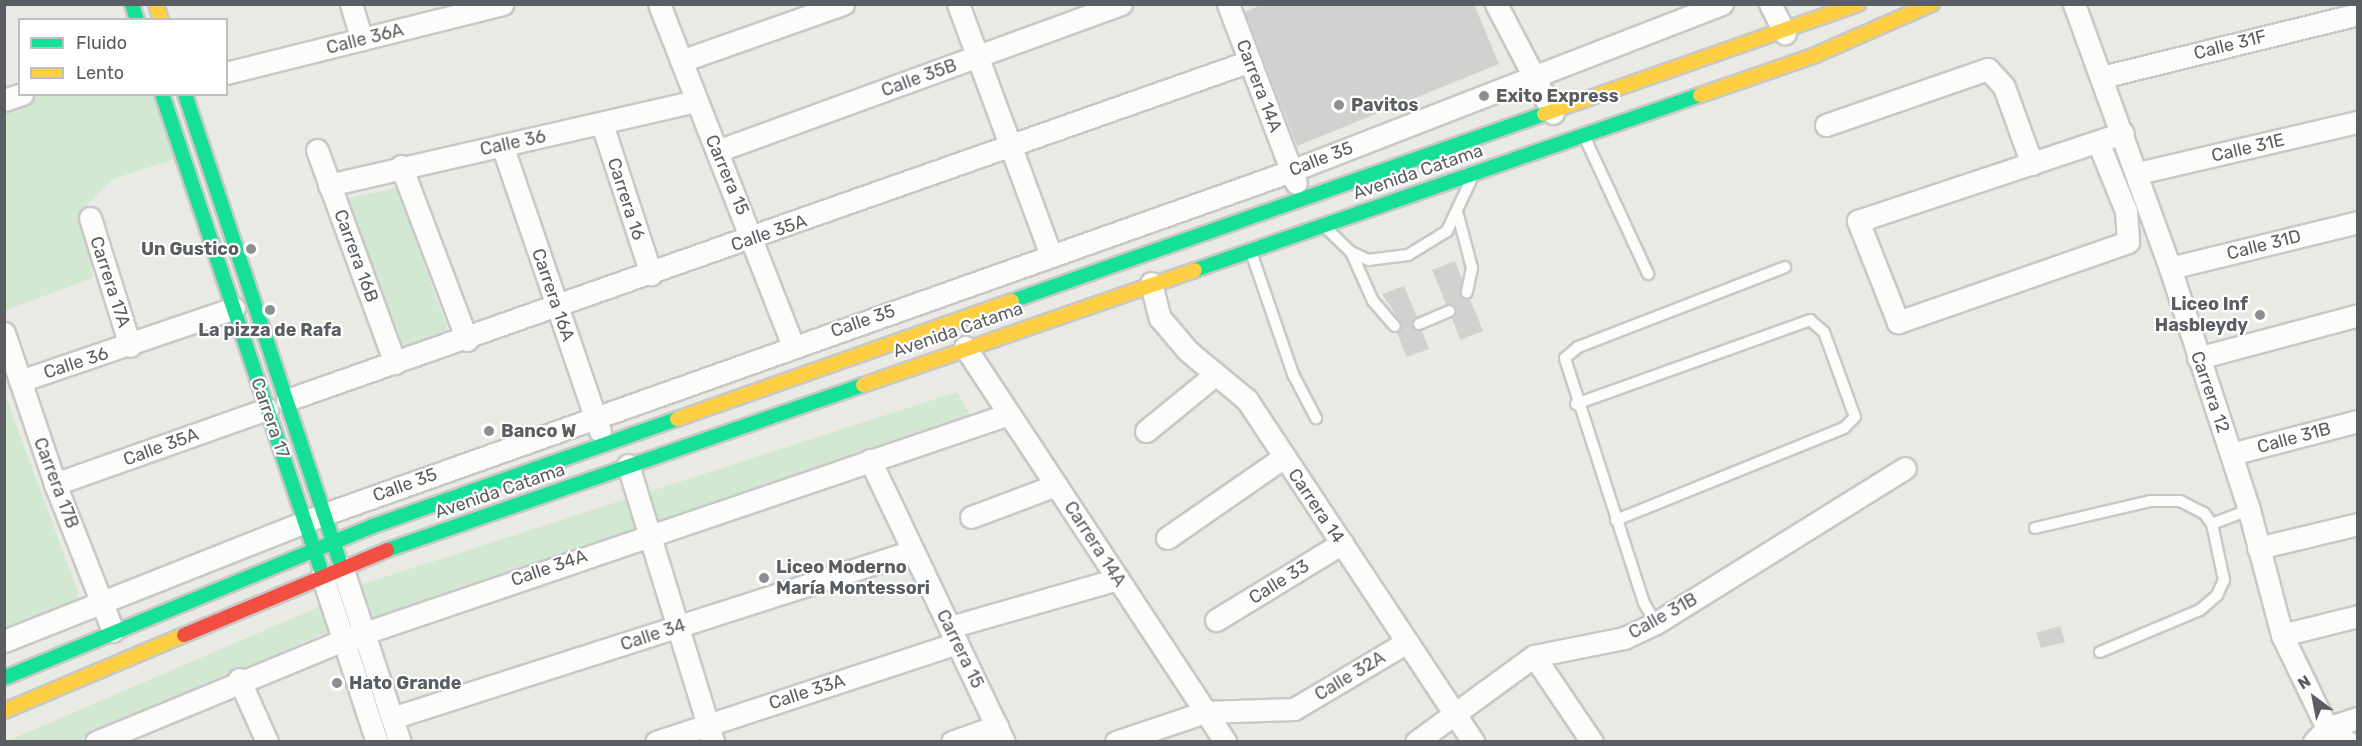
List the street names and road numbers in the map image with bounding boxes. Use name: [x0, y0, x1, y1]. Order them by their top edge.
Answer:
street label: Calle 36A: [324, 19, 406, 59]
street label: Calle 31F: [2192, 26, 2268, 64]
street label: Carrera 14A: [1231, 37, 1287, 135]
street label: Calle 35B: [878, 54, 960, 102]
street label: Calle 36: [478, 125, 548, 161]
street label: Calle 31E: [2209, 129, 2287, 167]
street label: Carrera 15: [700, 132, 754, 218]
street label: Calle 35: [1286, 137, 1356, 181]
street label: Avenida Catama: [1350, 140, 1486, 204]
street label: Carrera 16: [603, 155, 649, 243]
street label: Carrera 16B: [329, 207, 383, 305]
street label: Calle 35A: [728, 210, 810, 256]
street label: Calle 31D: [2225, 225, 2303, 265]
street label: Carrera 17A: [85, 234, 135, 330]
street label: Carrera 16A: [527, 246, 579, 344]
street label: Avenida Catama: [890, 298, 1026, 362]
street label: Calle 35: [828, 300, 898, 342]
street label: Calle 36: [41, 342, 111, 384]
street label: Carrera 12: [2186, 348, 2234, 436]
street label: Carrera 17: [246, 375, 294, 461]
street label: Calle 31B: [2255, 418, 2333, 458]
street label: Calle 35A: [120, 423, 202, 471]
street label: Carrera 17B: [29, 435, 83, 531]
street label: Avenida Catama: [432, 459, 568, 523]
street label: Calle 35: [370, 463, 440, 507]
street label: Carrera 14: [1283, 465, 1349, 547]
street label: Carrera 14A: [1059, 497, 1131, 591]
street label: Calle 34A: [508, 545, 590, 591]
street label: Calle 33: [1245, 555, 1313, 609]
street label: Calle 31B: [1625, 588, 1701, 644]
street label: Carrera 15: [932, 606, 988, 692]
street label: Calle 34: [618, 614, 688, 656]
street label: Calle 32A: [1311, 647, 1389, 705]
street label: Calle 33A: [766, 670, 848, 714]

